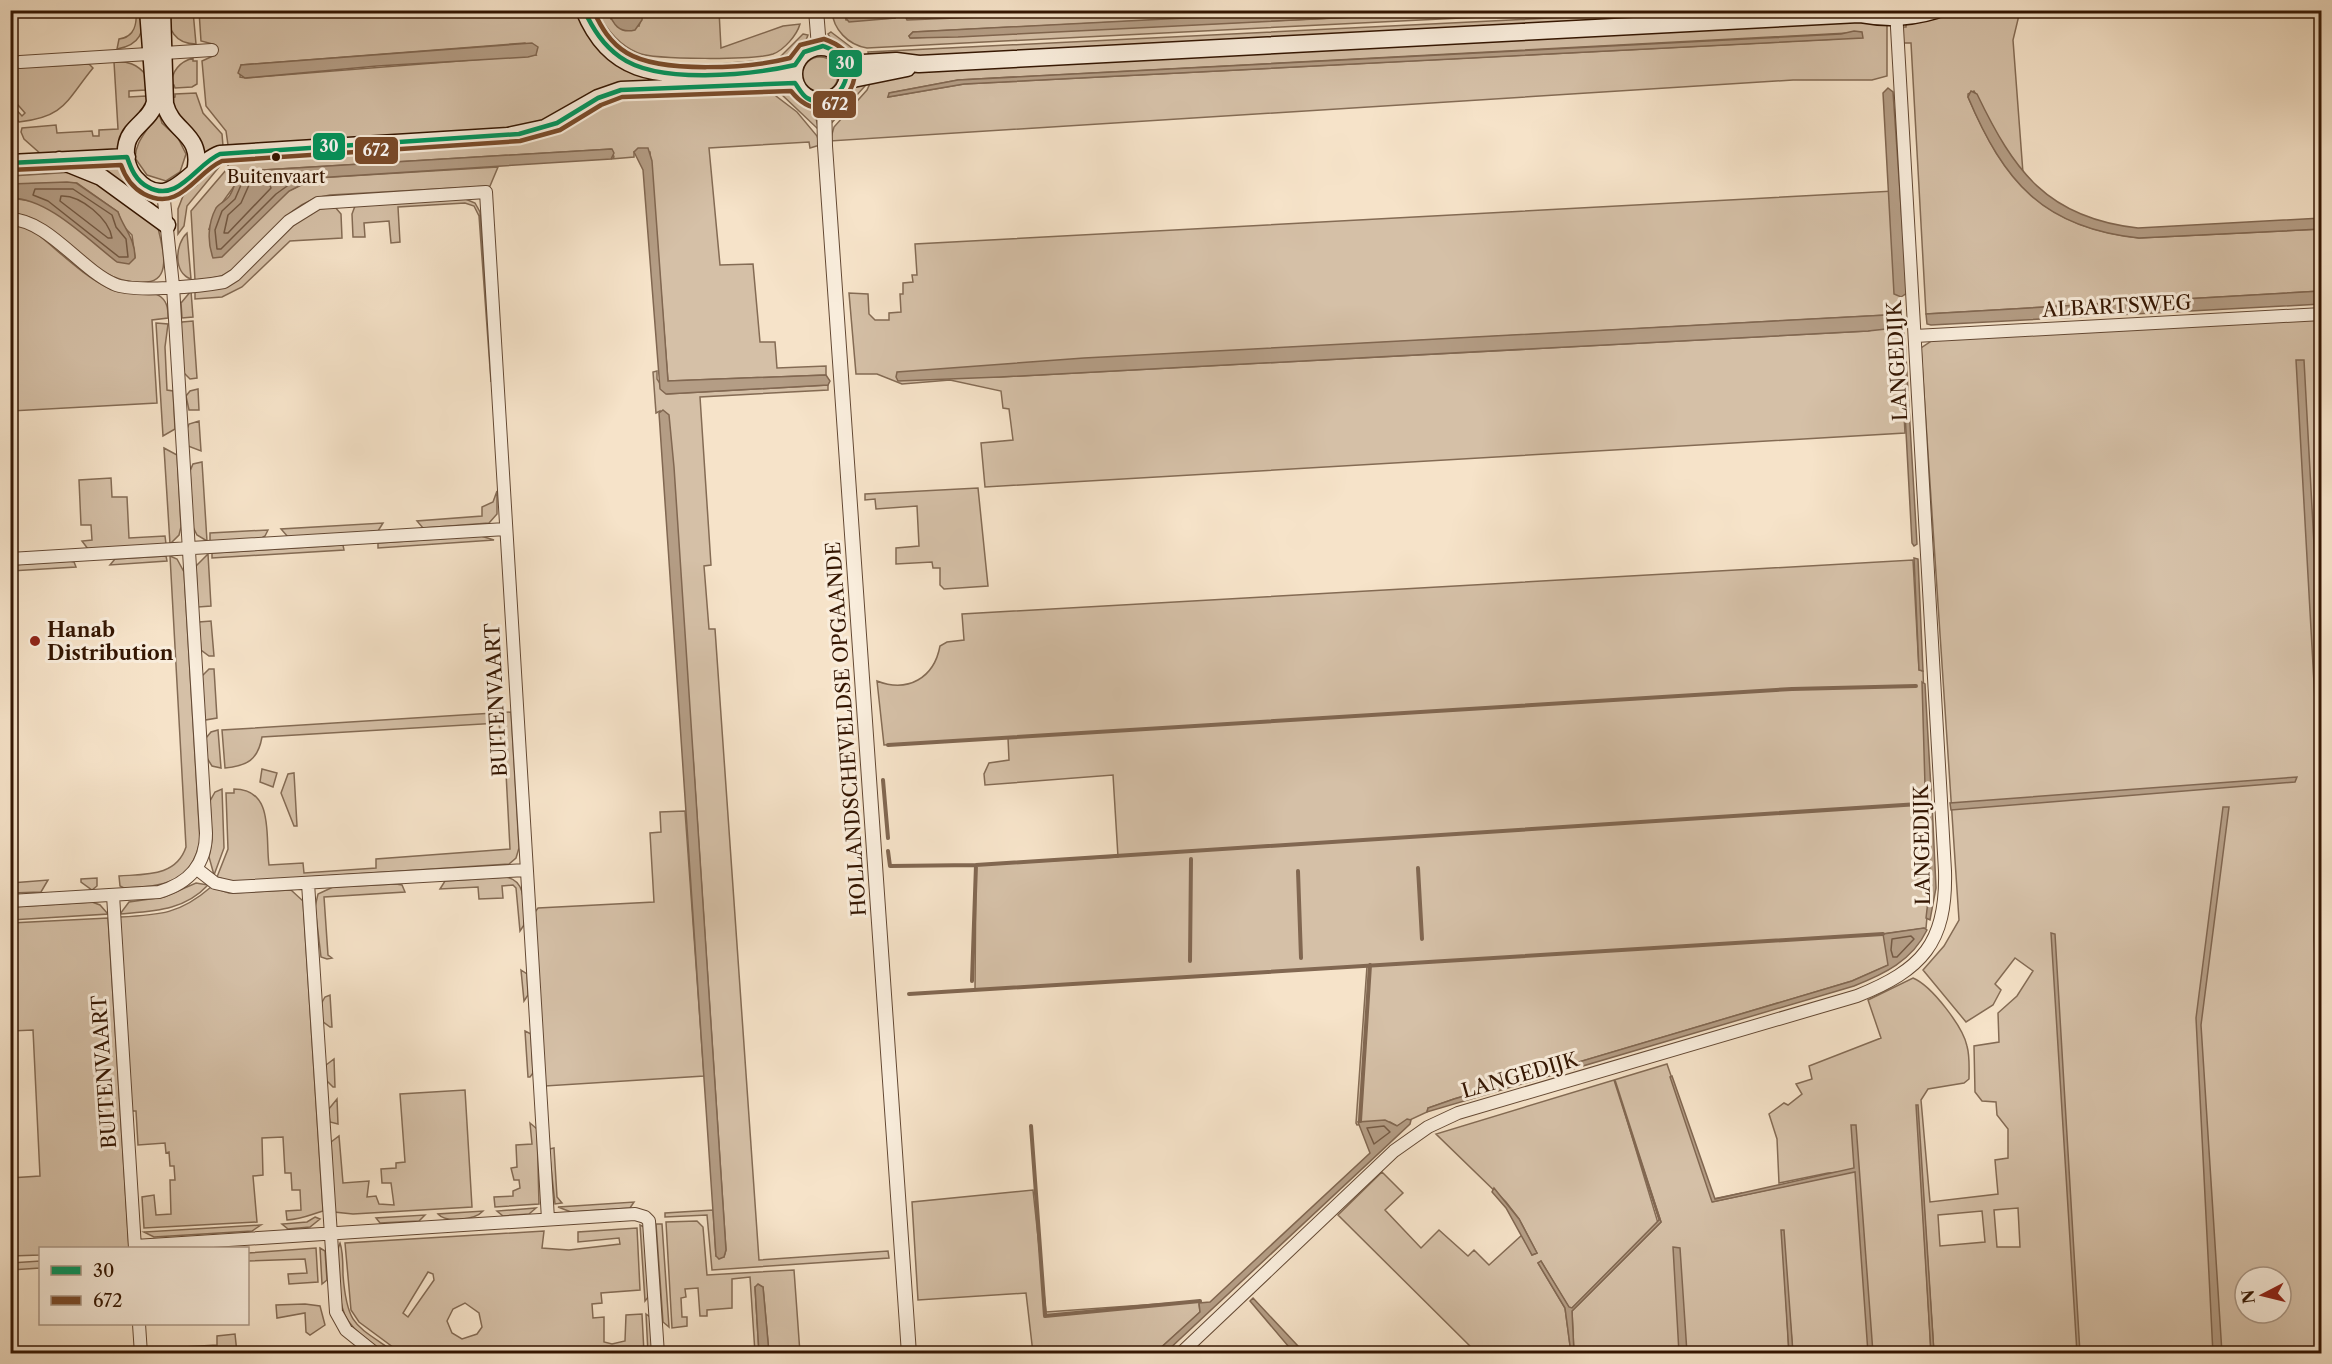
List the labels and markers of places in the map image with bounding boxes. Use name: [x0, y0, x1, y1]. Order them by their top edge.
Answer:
marker: Buitenvaart: [270, 151, 282, 163]
place label: Buitenvaart: [227, 166, 326, 188]
place label: Hanab Distribution: [47, 618, 174, 665]
marker: Hanab Distribution: [28, 634, 42, 648]

